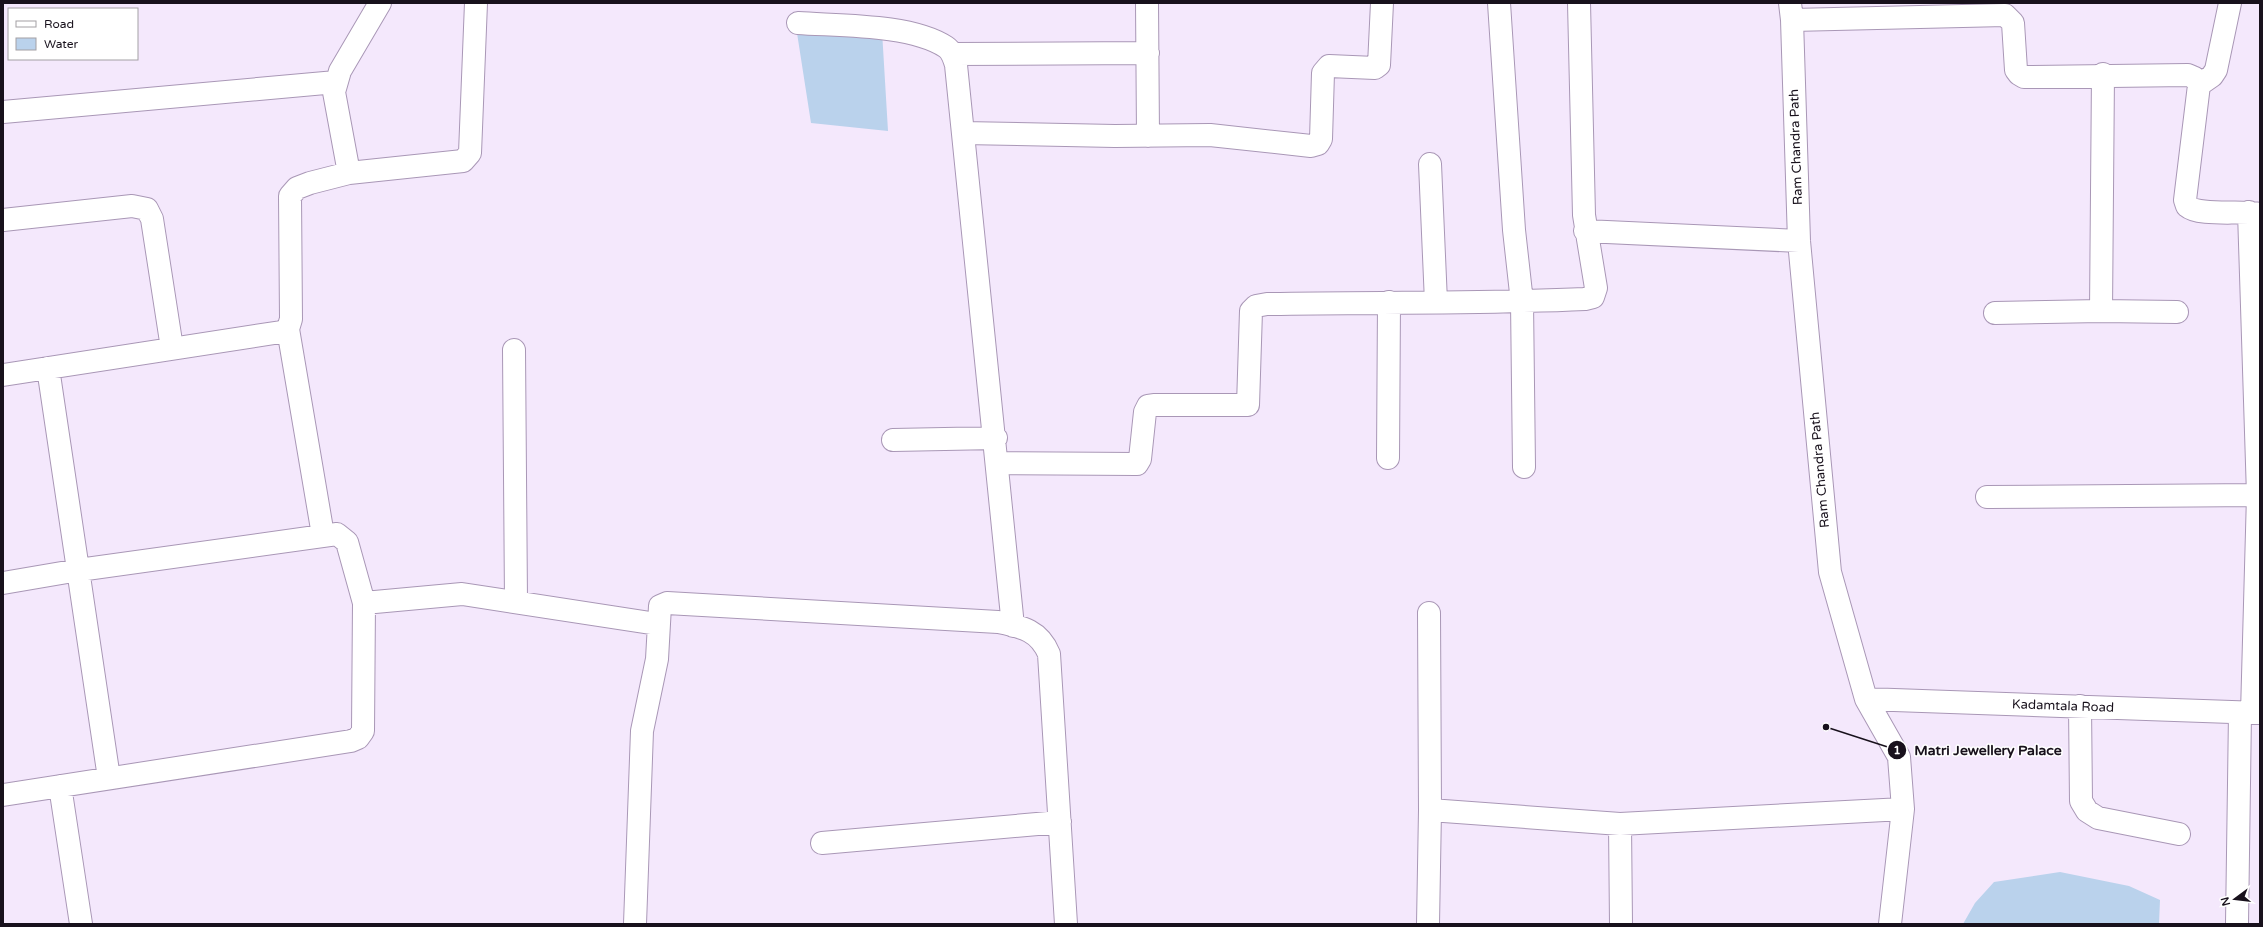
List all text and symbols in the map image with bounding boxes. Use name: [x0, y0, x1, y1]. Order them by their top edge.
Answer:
legend: [8, 8, 138, 60]
text: Road: [44, 17, 74, 31]
text: Water: [44, 37, 79, 51]
street label: Ram Chandra Path: [1786, 89, 1806, 205]
street label: Ram Chandra Path: [1807, 411, 1833, 529]
street label: Kadamtala Road: [2012, 696, 2114, 716]
callout: Matri Jewellery Palace: [1887, 737, 2070, 763]
text: Matri Jewellery Palace: [1914, 742, 2062, 759]
text: 1: [1893, 743, 1901, 757]
north arrow: [2215, 879, 2255, 919]
text: N: [2218, 896, 2233, 907]

